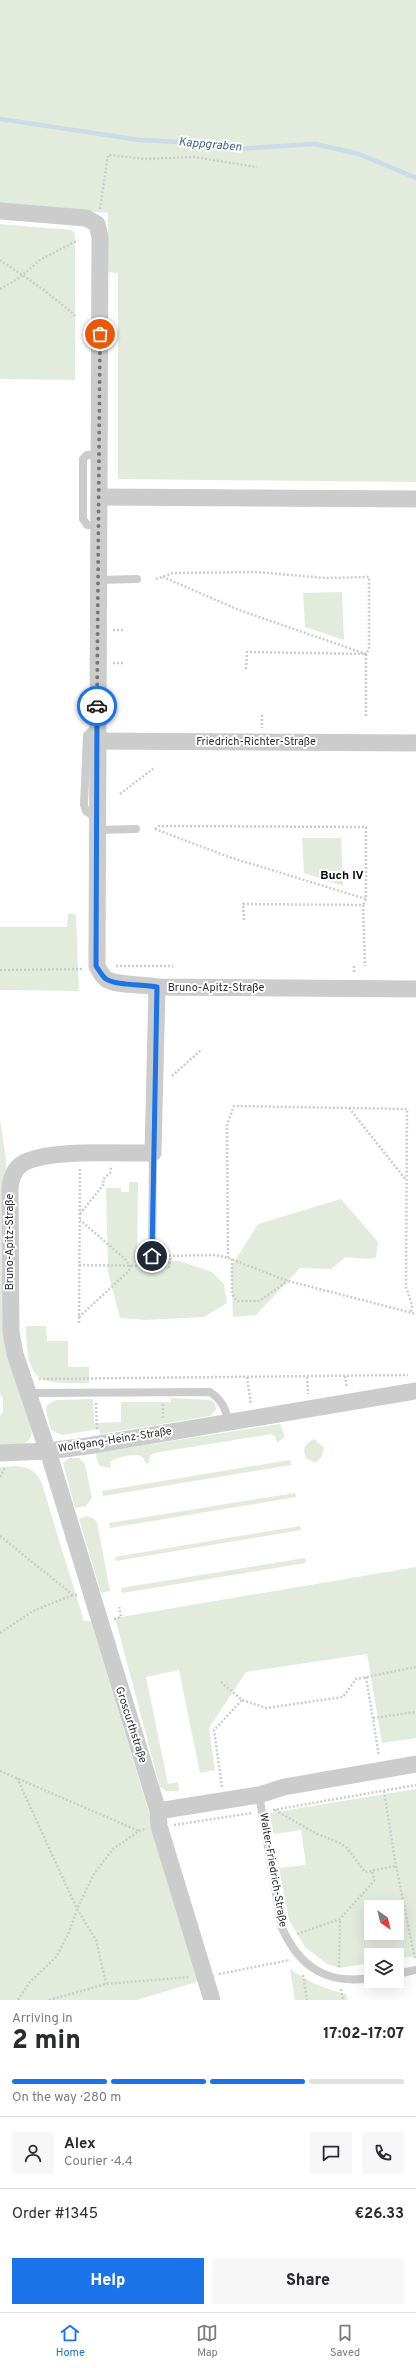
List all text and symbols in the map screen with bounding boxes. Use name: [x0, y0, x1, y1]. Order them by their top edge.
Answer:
water label: Kappgraben: [178, 134, 243, 156]
pin: [83, 317, 117, 351]
icon: bag: [89, 323, 111, 345]
courier: [77, 686, 117, 726]
icon: car: [86, 695, 108, 717]
street label: Friedrich-Richter-Straße: [196, 735, 316, 749]
district label: Buch IV: [320, 868, 364, 884]
street label: Bruno-Apitz-Straße: [168, 981, 264, 995]
street label: Bruno-Apitz-Straße: [3, 1194, 17, 1290]
pin: [135, 1239, 169, 1273]
icon: home: [141, 1245, 163, 1267]
street label: Wolfgang-Heinz-Straße: [57, 1424, 173, 1456]
street label: Groscurthstraße: [112, 1685, 150, 1765]
street label: Walter-Friedrich-Straße: [256, 1812, 290, 1928]
north arrow: [364, 1900, 404, 1940]
map controls: [364, 1900, 404, 1988]
button: layers: [364, 1948, 404, 1988]
text: Arriving in: [12, 2011, 73, 2027]
text: 2 min: [12, 2025, 81, 2058]
text: 17:02–17:07: [323, 2025, 404, 2044]
text: On the way · 280 m: [12, 2090, 121, 2106]
button: person: [12, 2132, 54, 2174]
button: chat: [310, 2132, 352, 2174]
button: phone: [362, 2132, 404, 2174]
text: Alex: [64, 2135, 96, 2154]
text: Courier · 4.4: [64, 2154, 133, 2170]
text: Order #1345: [12, 2205, 98, 2224]
text: €26.33: [354, 2205, 404, 2224]
button: Help: [12, 2258, 204, 2304]
button: Share: [212, 2258, 404, 2304]
tab: Home: [56, 2322, 85, 2360]
tab: Map: [196, 2322, 218, 2360]
tab: Saved: [330, 2322, 360, 2360]

